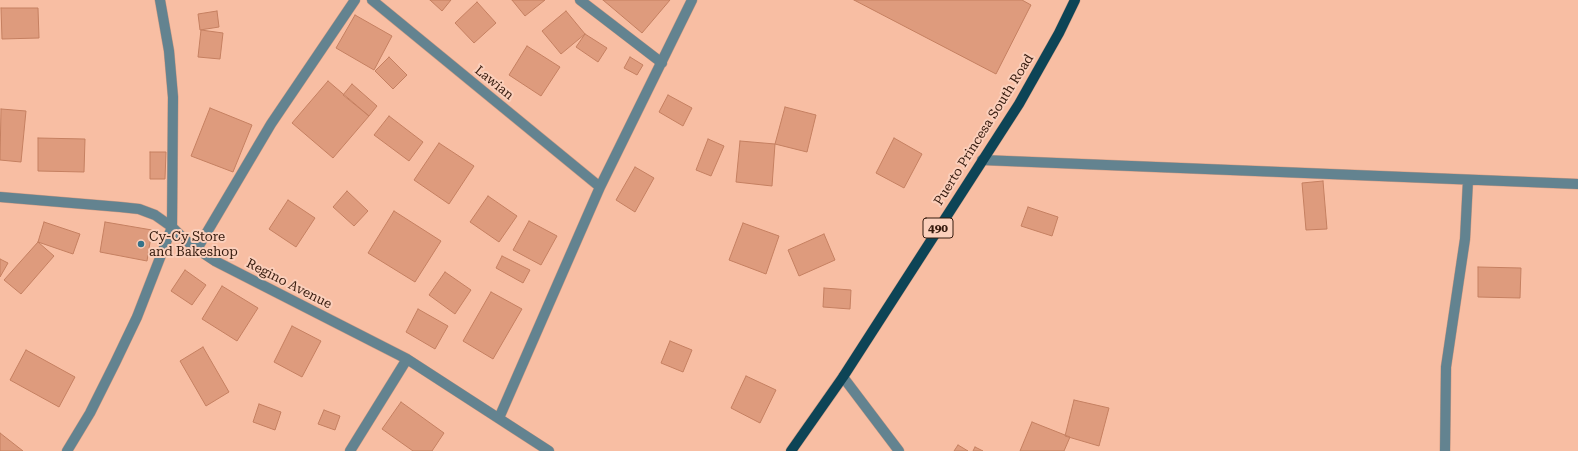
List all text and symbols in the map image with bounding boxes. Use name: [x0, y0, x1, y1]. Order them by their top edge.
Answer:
street label: Puerto Princesa South Road: [931, 52, 1037, 208]
street label: Lawian: [471, 63, 517, 103]
road number: 490: [923, 218, 953, 238]
place label: Cy-Cy Store and Bakeshop: [149, 229, 238, 260]
marker: Cy-Cy Store and Bakeshop: [136, 239, 146, 249]
street label: Regino Avenue: [244, 256, 334, 312]

